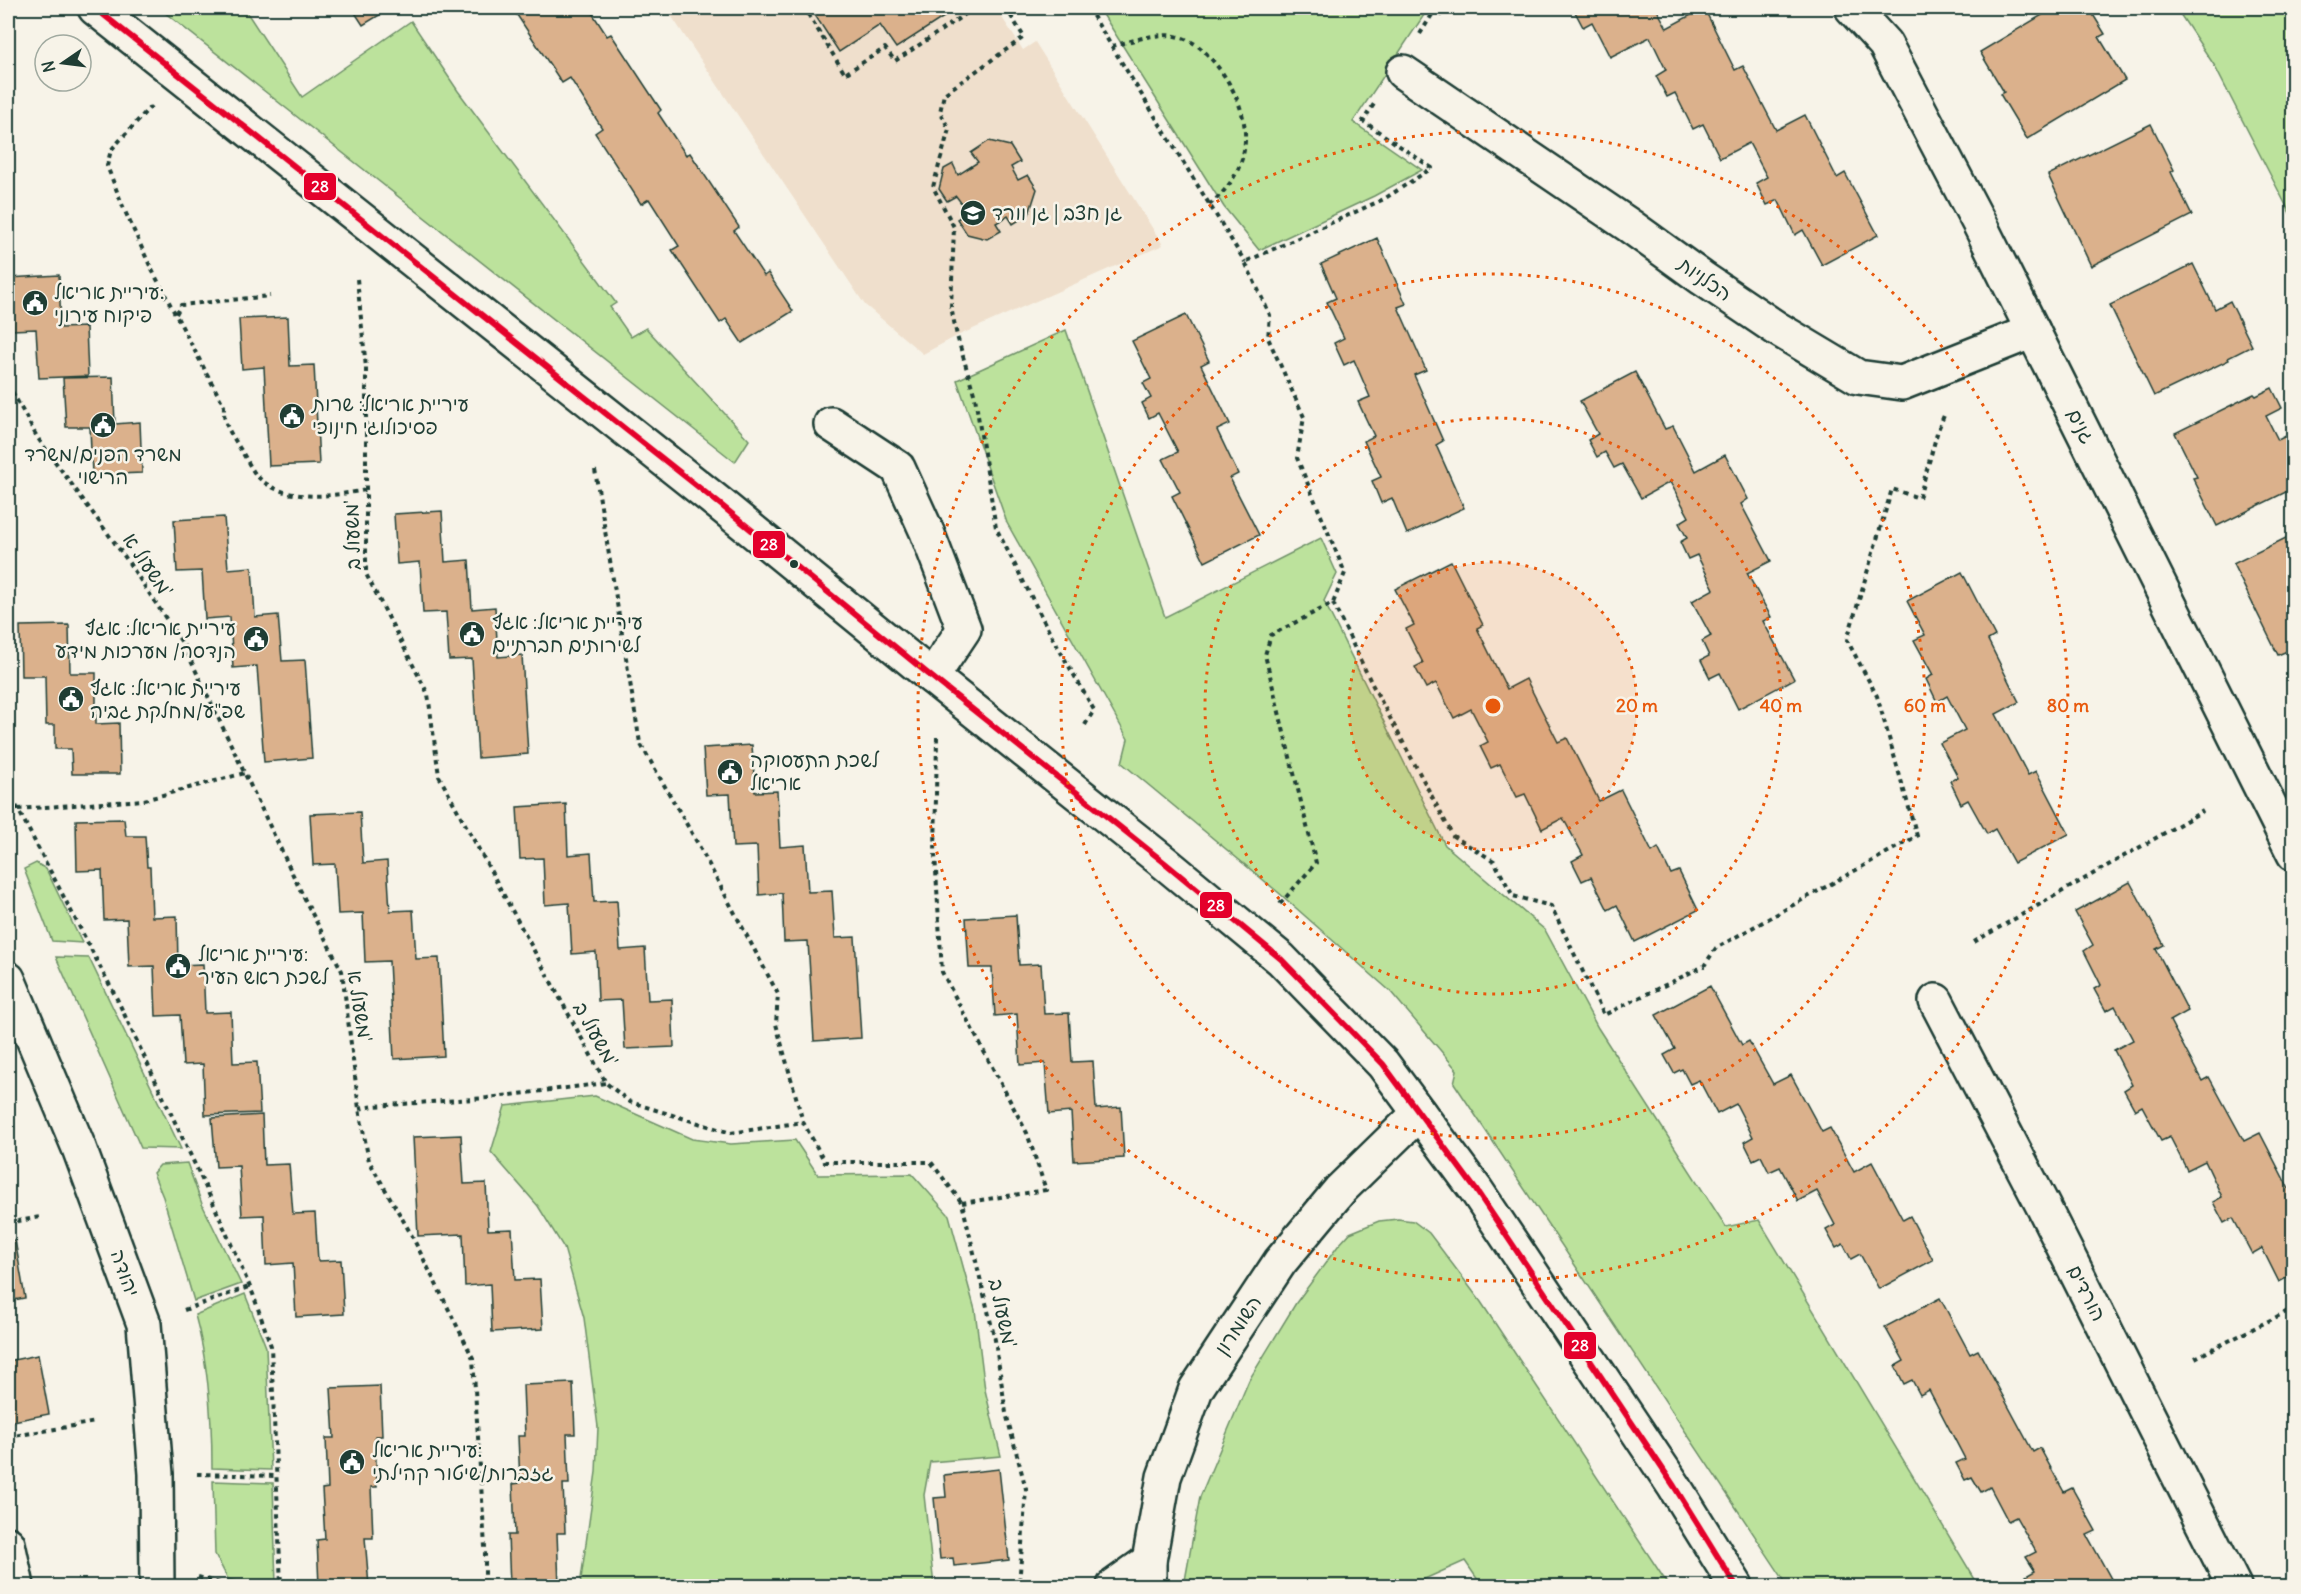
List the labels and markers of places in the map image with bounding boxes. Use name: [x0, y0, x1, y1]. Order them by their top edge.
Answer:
school or university icon: גן חצב | גן וורד: [958, 198, 988, 228]
place label: גן חצב | גן וורד: [992, 200, 1122, 225]
place label: עיריית אריאל: פיקוח עירוני: [54, 279, 164, 327]
public building icon: עיריית אריאל: פיקוח עירוני: [20, 288, 50, 318]
place label: עיריית אריאל: שרות פסיכולוגי חינוכי: [311, 391, 469, 439]
public building icon: עיריית אריאל: שרות פסיכולוגי חינוכי: [277, 401, 307, 431]
public building icon: משרד הפנים/משרד הרישוי: [88, 410, 118, 440]
place label: משרד הפנים/משרד הרישוי: [24, 441, 182, 489]
unlabelled marker: [788, 558, 800, 570]
place label: עיריית אריאל: אגף לשירותים חברתיים: [492, 609, 643, 657]
place label: עיריית אריאל: אגף הנדסה/ מערכות מידע: [56, 615, 236, 663]
public building icon: עיריית אריאל: אגף לשירותים חברתיים: [457, 619, 487, 649]
public building icon: עיריית אריאל: אגף הנדסה/ מערכות מידע: [241, 624, 271, 654]
place label: עיריית אריאל: אגף שפ"ע/מחלקת גביה: [90, 675, 245, 724]
public building icon: עיריית אריאל: אגף שפ"ע/מחלקת גביה: [56, 684, 86, 714]
centre of rings: [1483, 696, 1503, 716]
place label: לשכת התעסוקה אריאל: [750, 747, 880, 795]
public building icon: לשכת התעסוקה אריאל: [715, 757, 745, 787]
place label: עיריית אריאל: לשכת ראש העיר: [198, 941, 329, 989]
public building icon: עיריית אריאל: לשכת ראש העיר: [163, 951, 193, 981]
place label: עיריית אריאל: גזברות/שיטור קהילתי: [372, 1437, 554, 1486]
public building icon: עיריית אריאל: גזברות/שיטור קהילתי: [337, 1447, 367, 1477]

